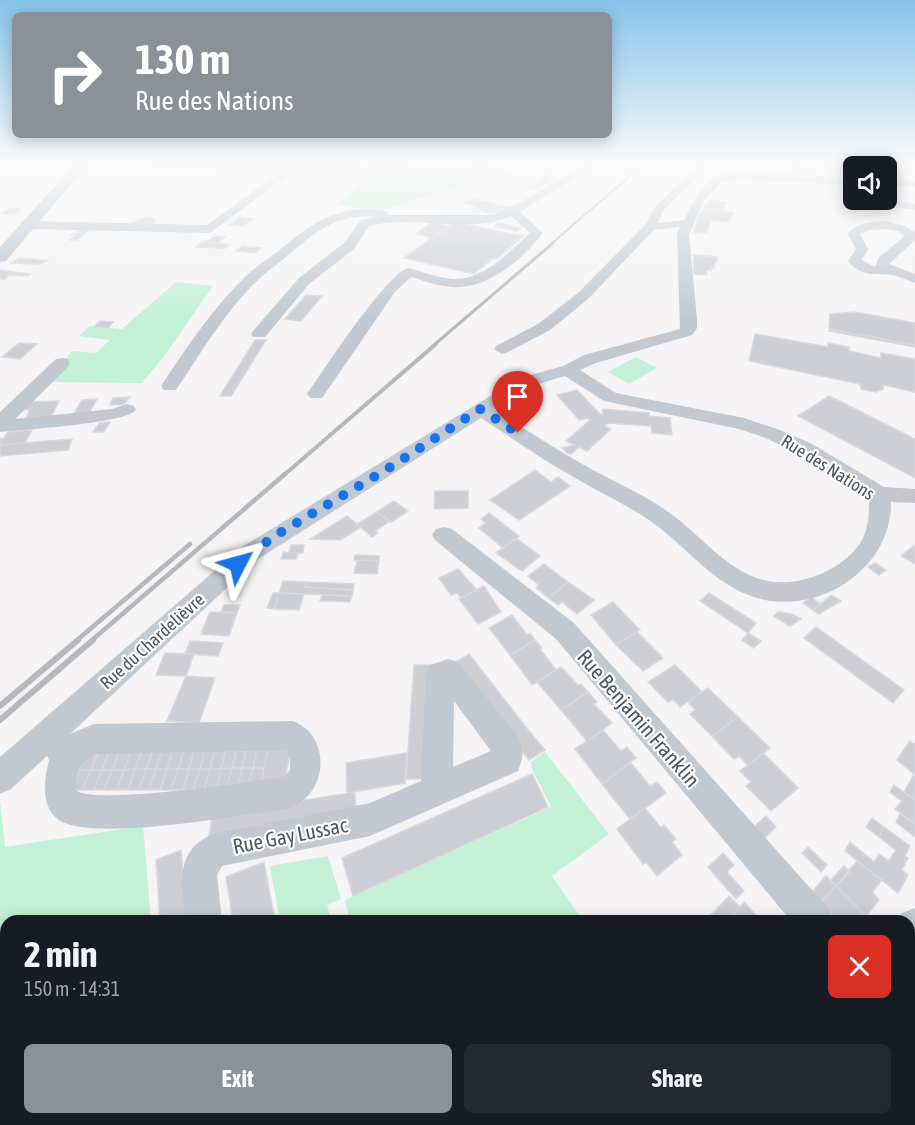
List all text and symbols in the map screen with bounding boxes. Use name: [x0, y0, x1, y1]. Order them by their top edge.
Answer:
text: 130 m: [135, 35, 230, 83]
icon: right: [36, 36, 114, 114]
text: Rue des Nations: [135, 85, 294, 116]
map controls: [843, 156, 897, 210]
button: sound: [843, 156, 897, 210]
pin: [492, 371, 543, 433]
icon: arrive: [501, 380, 534, 413]
street label: Rue des Nations: [778, 430, 878, 504]
position arrow: [206, 532, 270, 596]
street label: Rue du Chardelièvre: [96, 589, 208, 693]
street label: Rue Benjamin Franklin: [573, 644, 705, 792]
street label: Rue Gay Lussac: [231, 812, 350, 858]
text: 2 min: [24, 933, 98, 975]
button: close: [828, 935, 891, 998]
text: 150 m · 14:31: [24, 977, 120, 1000]
button: Exit: [24, 1044, 452, 1113]
button: Share: [464, 1044, 891, 1113]

